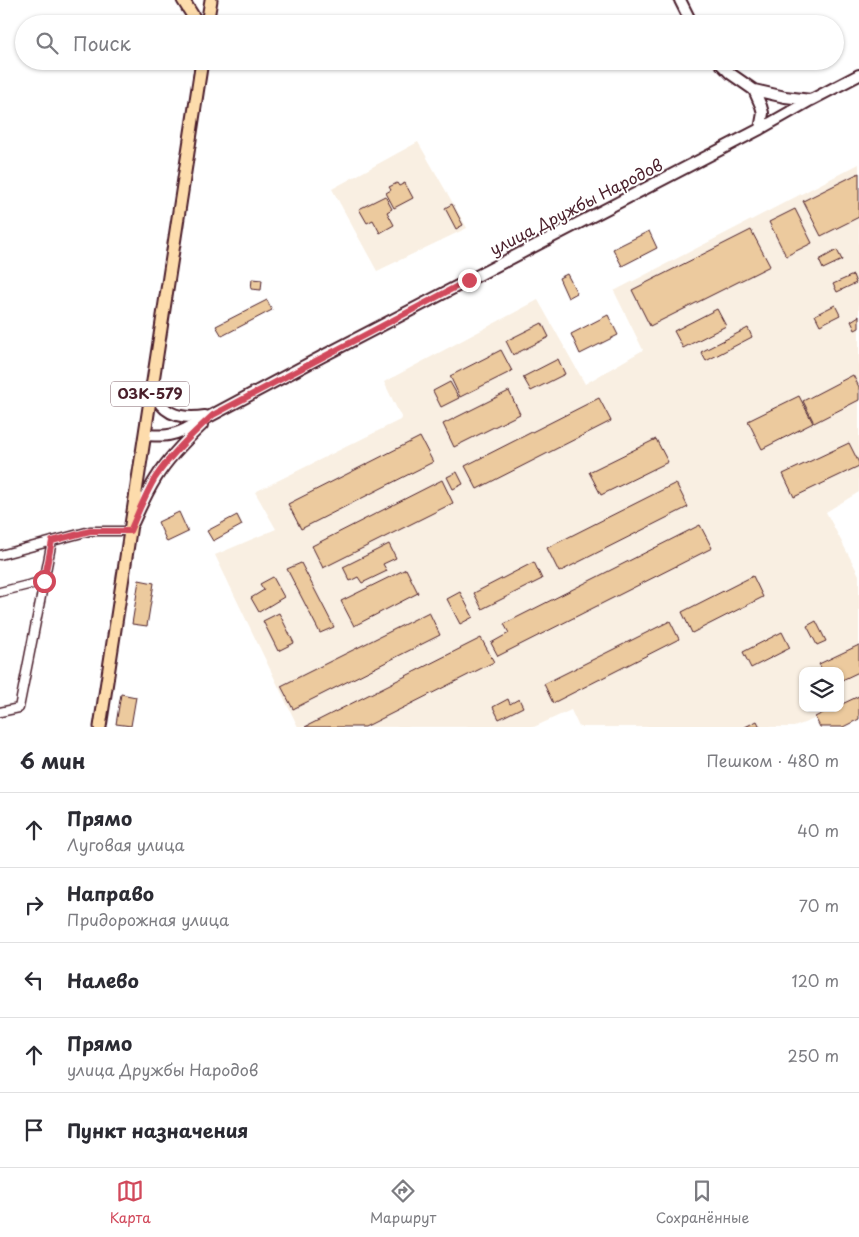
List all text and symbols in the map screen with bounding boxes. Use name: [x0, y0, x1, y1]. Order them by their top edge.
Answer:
search box: [15, 15, 844, 70]
icon: search: [33, 29, 61, 57]
text: Поиск: [73, 29, 131, 57]
street label: улица Дружбы Народов: [485, 152, 666, 260]
route end: [458, 269, 481, 292]
road number: 03К-579: [111, 382, 189, 406]
route start: [33, 570, 56, 593]
map controls: [799, 667, 844, 712]
button: layers: [799, 667, 844, 712]
text: 6 мин: [20, 744, 86, 776]
text: Пешком · 480 m: [707, 748, 839, 772]
text: Прямо: [67, 804, 132, 832]
icon: ahead: [20, 816, 48, 844]
text: 40 m: [797, 818, 839, 842]
text: Луговая улица: [67, 832, 185, 856]
text: Направо: [67, 879, 154, 907]
icon: right: [20, 891, 48, 919]
text: 70 m: [799, 893, 839, 917]
text: Придорожная улица: [67, 907, 229, 931]
icon: left: [20, 966, 48, 994]
text: Налево: [67, 966, 139, 994]
text: 120 m: [792, 968, 839, 992]
text: Прямо: [67, 1029, 132, 1057]
icon: ahead: [20, 1041, 48, 1069]
text: 250 m: [788, 1043, 839, 1067]
text: улица Дружбы Народов: [67, 1057, 258, 1081]
icon: arrive: [20, 1116, 48, 1144]
text: Пункт назначения: [67, 1116, 248, 1144]
tab: Карта: [110, 1177, 151, 1228]
tab: Маршрут: [370, 1177, 436, 1228]
tab: Сохранённые: [656, 1177, 749, 1228]

